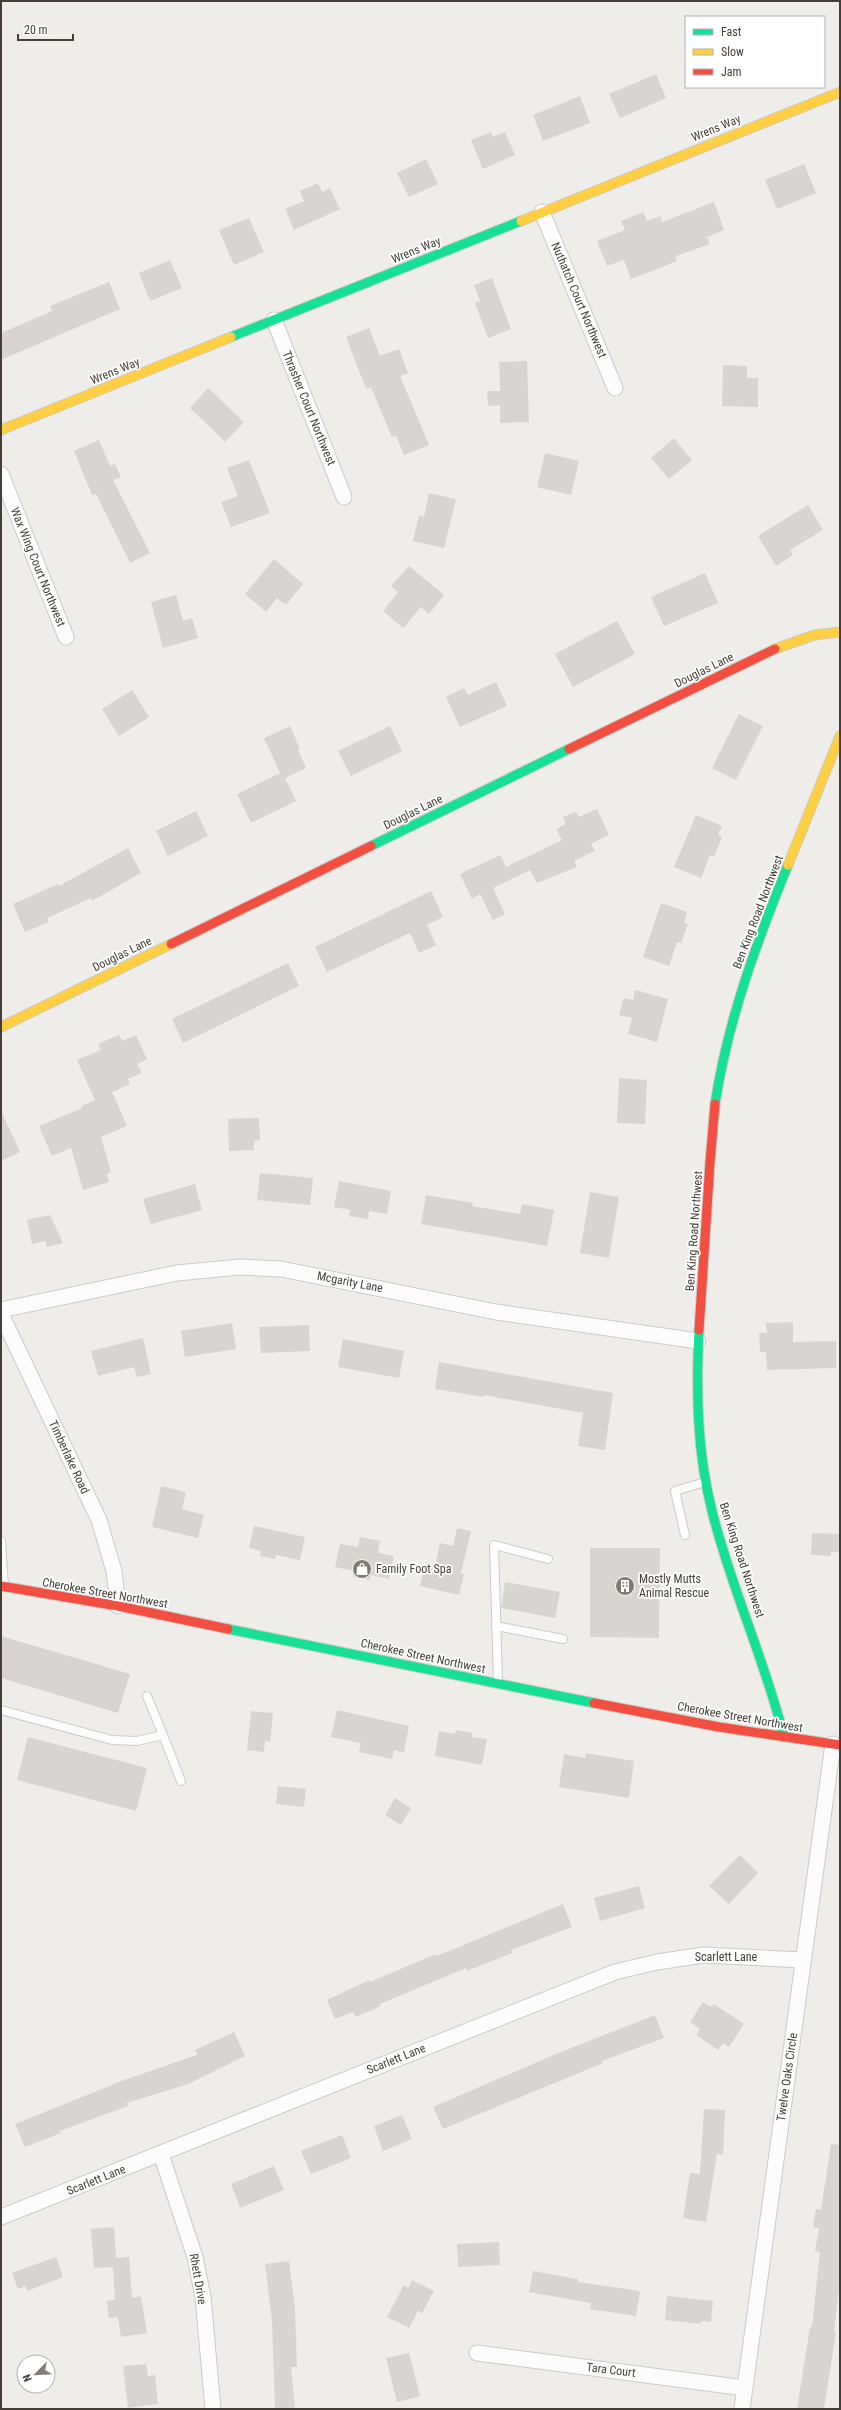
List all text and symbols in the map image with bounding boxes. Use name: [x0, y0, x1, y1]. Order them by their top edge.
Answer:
scale bar: [18, 16, 73, 42]
legend: [685, 16, 825, 88]
text: 20 m: [24, 23, 48, 37]
text: Fast: [721, 25, 742, 39]
text: Slow: [721, 45, 744, 59]
text: Jam: [721, 65, 742, 79]
street label: Wrens Way: [689, 112, 743, 144]
street label: Wrens Way: [389, 234, 443, 266]
street label: Nuthatch Court Northwest: [548, 240, 610, 360]
street label: Thrasher Court Northwest: [280, 349, 339, 468]
street label: Wrens Way: [88, 355, 142, 387]
street label: Wax Wing Court Northwest: [8, 505, 68, 629]
street label: Douglas Lane: [672, 649, 736, 690]
street label: Douglas Lane: [381, 791, 445, 832]
street label: Ben King Road Northwest: [730, 853, 786, 971]
street label: Douglas Lane: [90, 933, 154, 974]
street label: Ben King Road Northwest: [683, 1170, 705, 1292]
street label: Mcgarity Lane: [316, 1269, 385, 1295]
street label: Timberlake Road: [46, 1418, 92, 1496]
street label: Ben King Road Northwest: [717, 1500, 767, 1620]
shop icon: Family Foot Spa: [351, 1558, 373, 1580]
place label: Family Foot Spa: [376, 1562, 452, 1576]
place label: Mostly Mutts Animal Rescue: [639, 1572, 710, 1600]
street label: Cherokee Street Northwest: [41, 1575, 169, 1611]
building icon: Mostly Mutts Animal Rescue: [614, 1575, 636, 1597]
street label: Cherokee Street Northwest: [359, 1636, 487, 1676]
street label: Cherokee Street Northwest: [676, 1699, 804, 1735]
street label: Scarlett Lane: [695, 1950, 758, 1964]
street label: Twelve Oaks Circle: [774, 2032, 800, 2122]
street label: Scarlett Lane: [364, 2041, 428, 2077]
street label: Scarlett Lane: [64, 2162, 128, 2198]
street label: Rhett Drive: [187, 2252, 209, 2306]
north arrow: [16, 2354, 56, 2394]
street label: Tara Court: [586, 2360, 637, 2380]
text: N: [20, 2372, 35, 2384]

